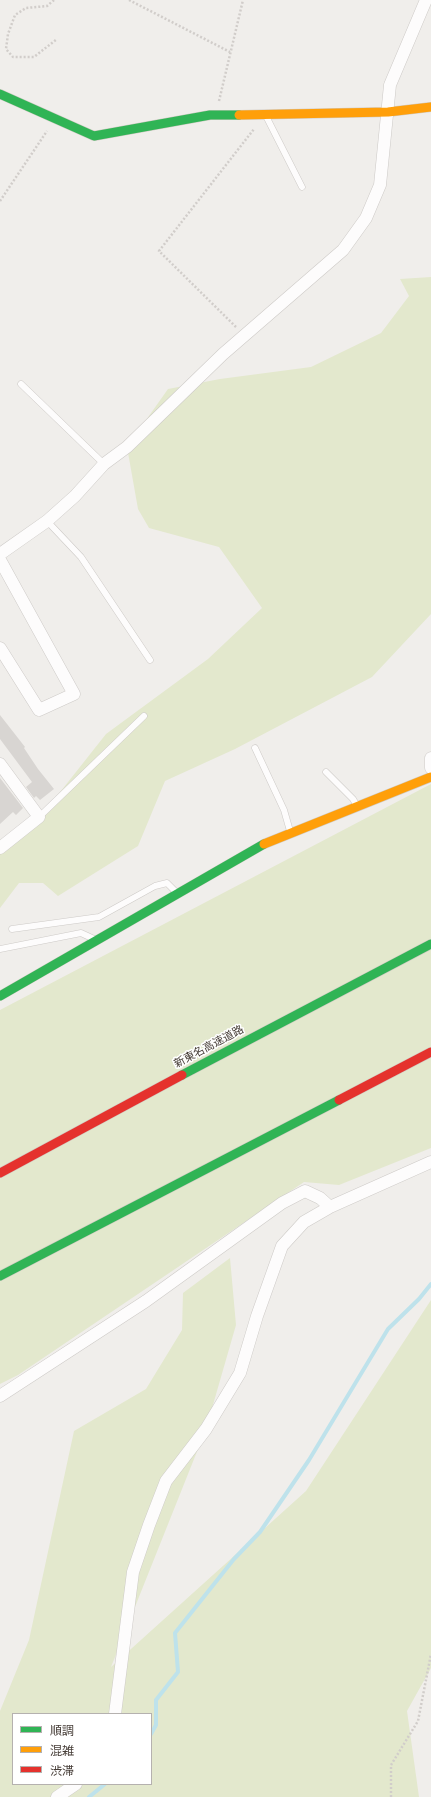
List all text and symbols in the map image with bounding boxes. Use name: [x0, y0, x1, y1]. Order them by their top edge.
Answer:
street label: 新東名高速道路: [172, 1023, 246, 1071]
legend: [12, 1713, 152, 1785]
text: 順調: [50, 1724, 74, 1738]
text: 混雑: [50, 1744, 74, 1758]
text: 渋滞: [50, 1764, 74, 1778]

